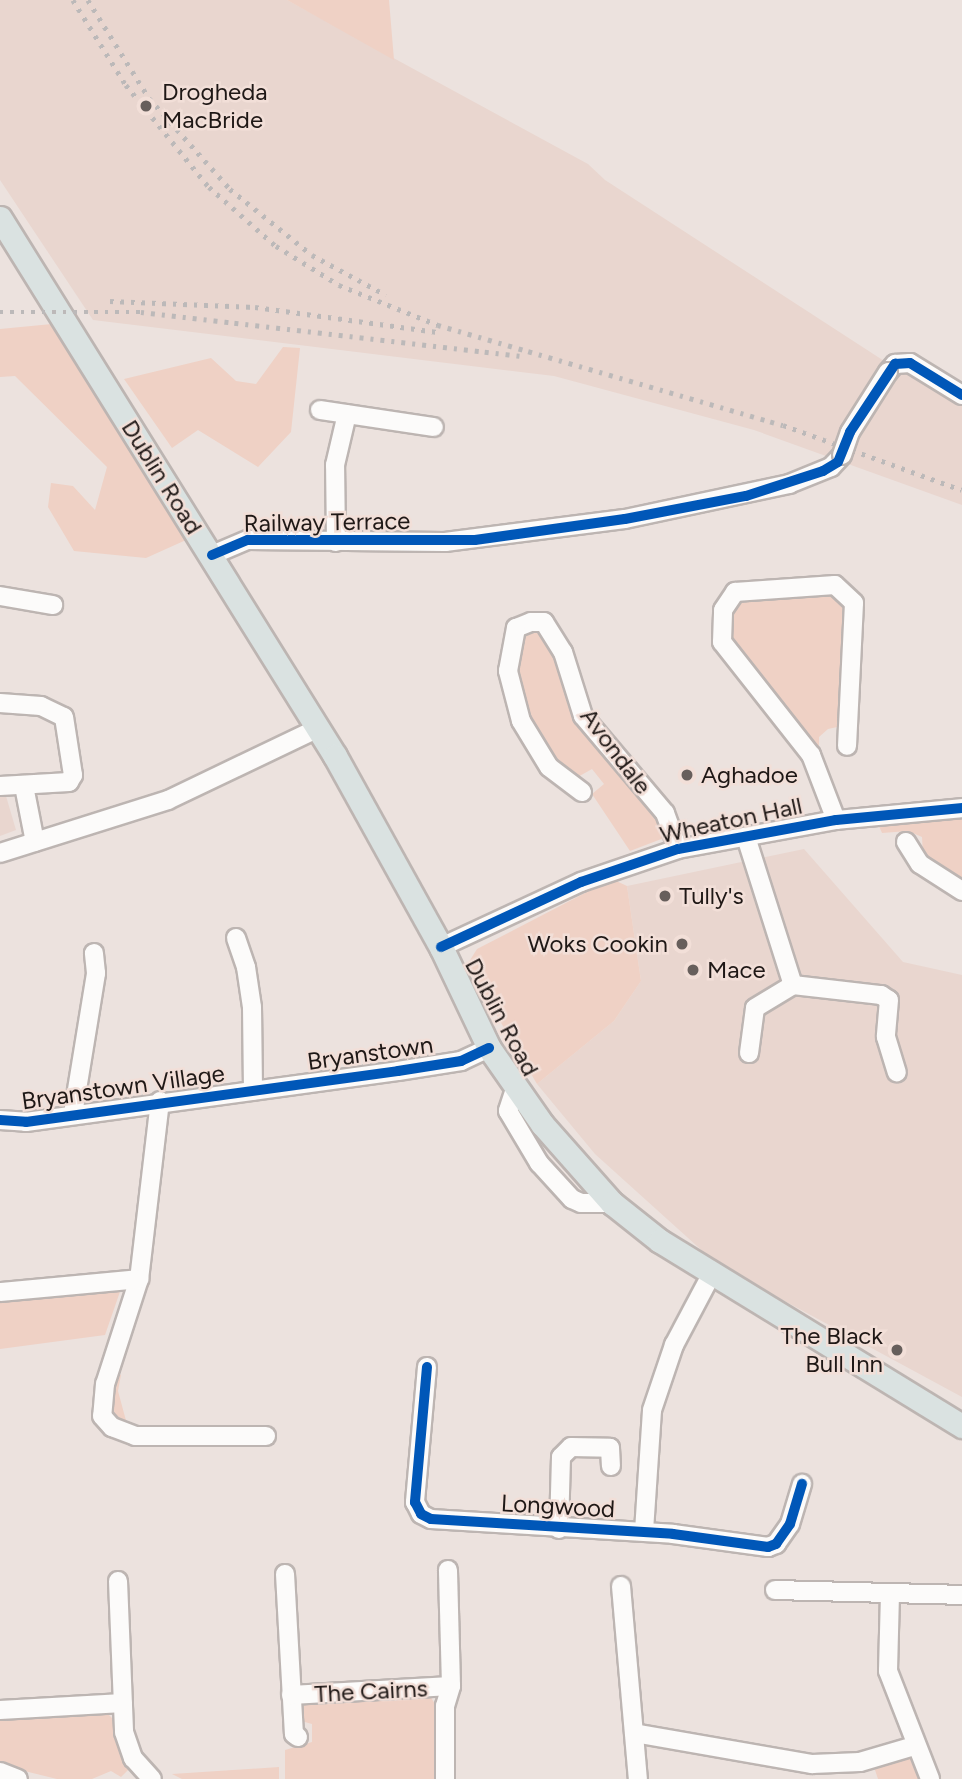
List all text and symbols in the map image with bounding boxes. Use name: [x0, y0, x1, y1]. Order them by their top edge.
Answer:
place label: Drogheda MacBride: [162, 78, 267, 134]
marker: Drogheda MacBride: [136, 96, 156, 116]
street label: Dublin Road: [116, 415, 208, 539]
street label: Railway Terrace: [243, 506, 411, 538]
street label: Avondale: [574, 702, 658, 800]
place label: Aghadoe: [701, 761, 798, 789]
marker: Aghadoe: [679, 767, 695, 783]
street label: Wheaton Hall: [657, 791, 805, 849]
place label: Tully's: [679, 882, 744, 910]
marker: Tully's: [657, 888, 673, 904]
place label: Woks Cookin: [528, 930, 668, 958]
marker: Woks Cookin: [674, 936, 690, 952]
street label: Dublin Road: [459, 953, 545, 1081]
place label: Mace: [707, 956, 766, 984]
marker: Mace: [685, 962, 701, 978]
street label: Bryanstown: [305, 1030, 435, 1076]
street label: Bryanstown Village: [20, 1058, 226, 1116]
place label: The Black Bull Inn: [781, 1322, 883, 1378]
marker: The Black Bull Inn: [889, 1342, 905, 1358]
street label: Longwood: [500, 1489, 616, 1523]
street label: The Cairns: [314, 1674, 428, 1708]

